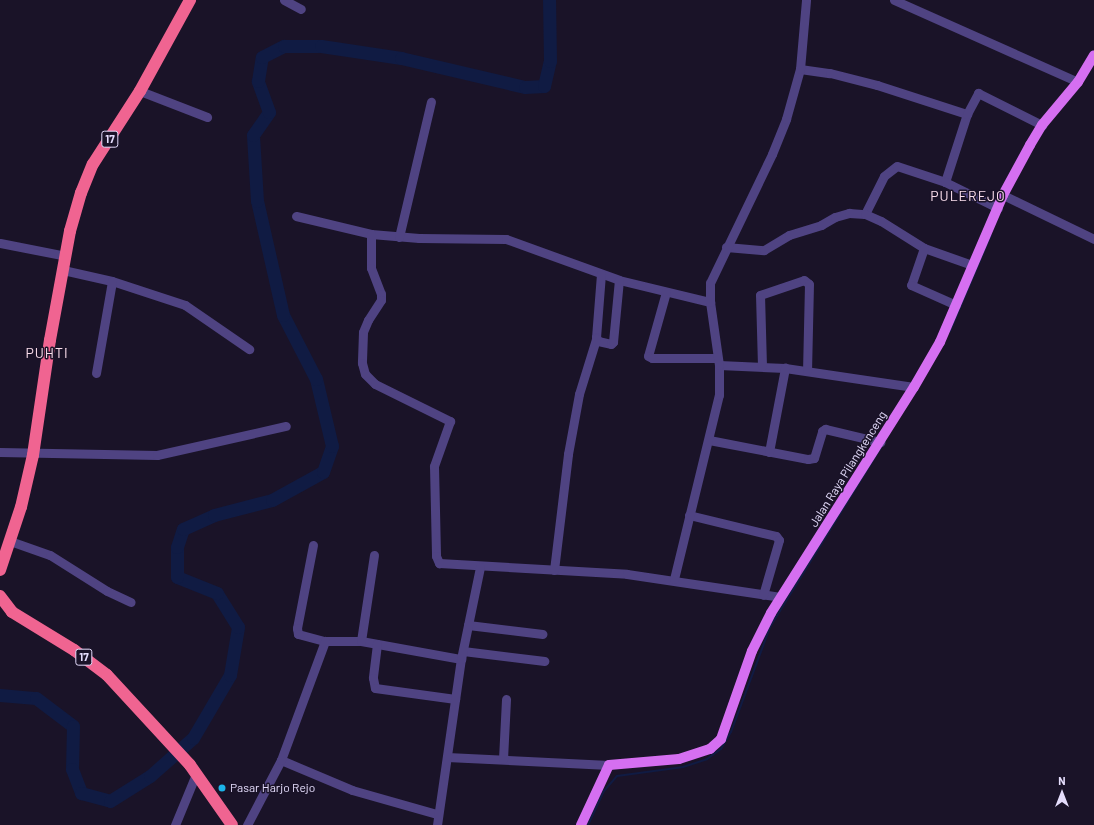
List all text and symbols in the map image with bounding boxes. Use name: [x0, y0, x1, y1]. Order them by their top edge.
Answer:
road number: 17: [101, 130, 119, 148]
district label: PULEREJO: [930, 188, 1006, 204]
district label: PUHTI: [25, 345, 69, 361]
street label: Jalan Raya Pilangkenceng: [806, 408, 890, 530]
road number: 17: [75, 648, 93, 666]
north arrow: [1042, 773, 1082, 813]
text: N: [1058, 774, 1066, 787]
place label: Pasar Harjo Rejo: [230, 781, 315, 795]
marker: Pasar Harjo Rejo: [217, 783, 227, 793]

